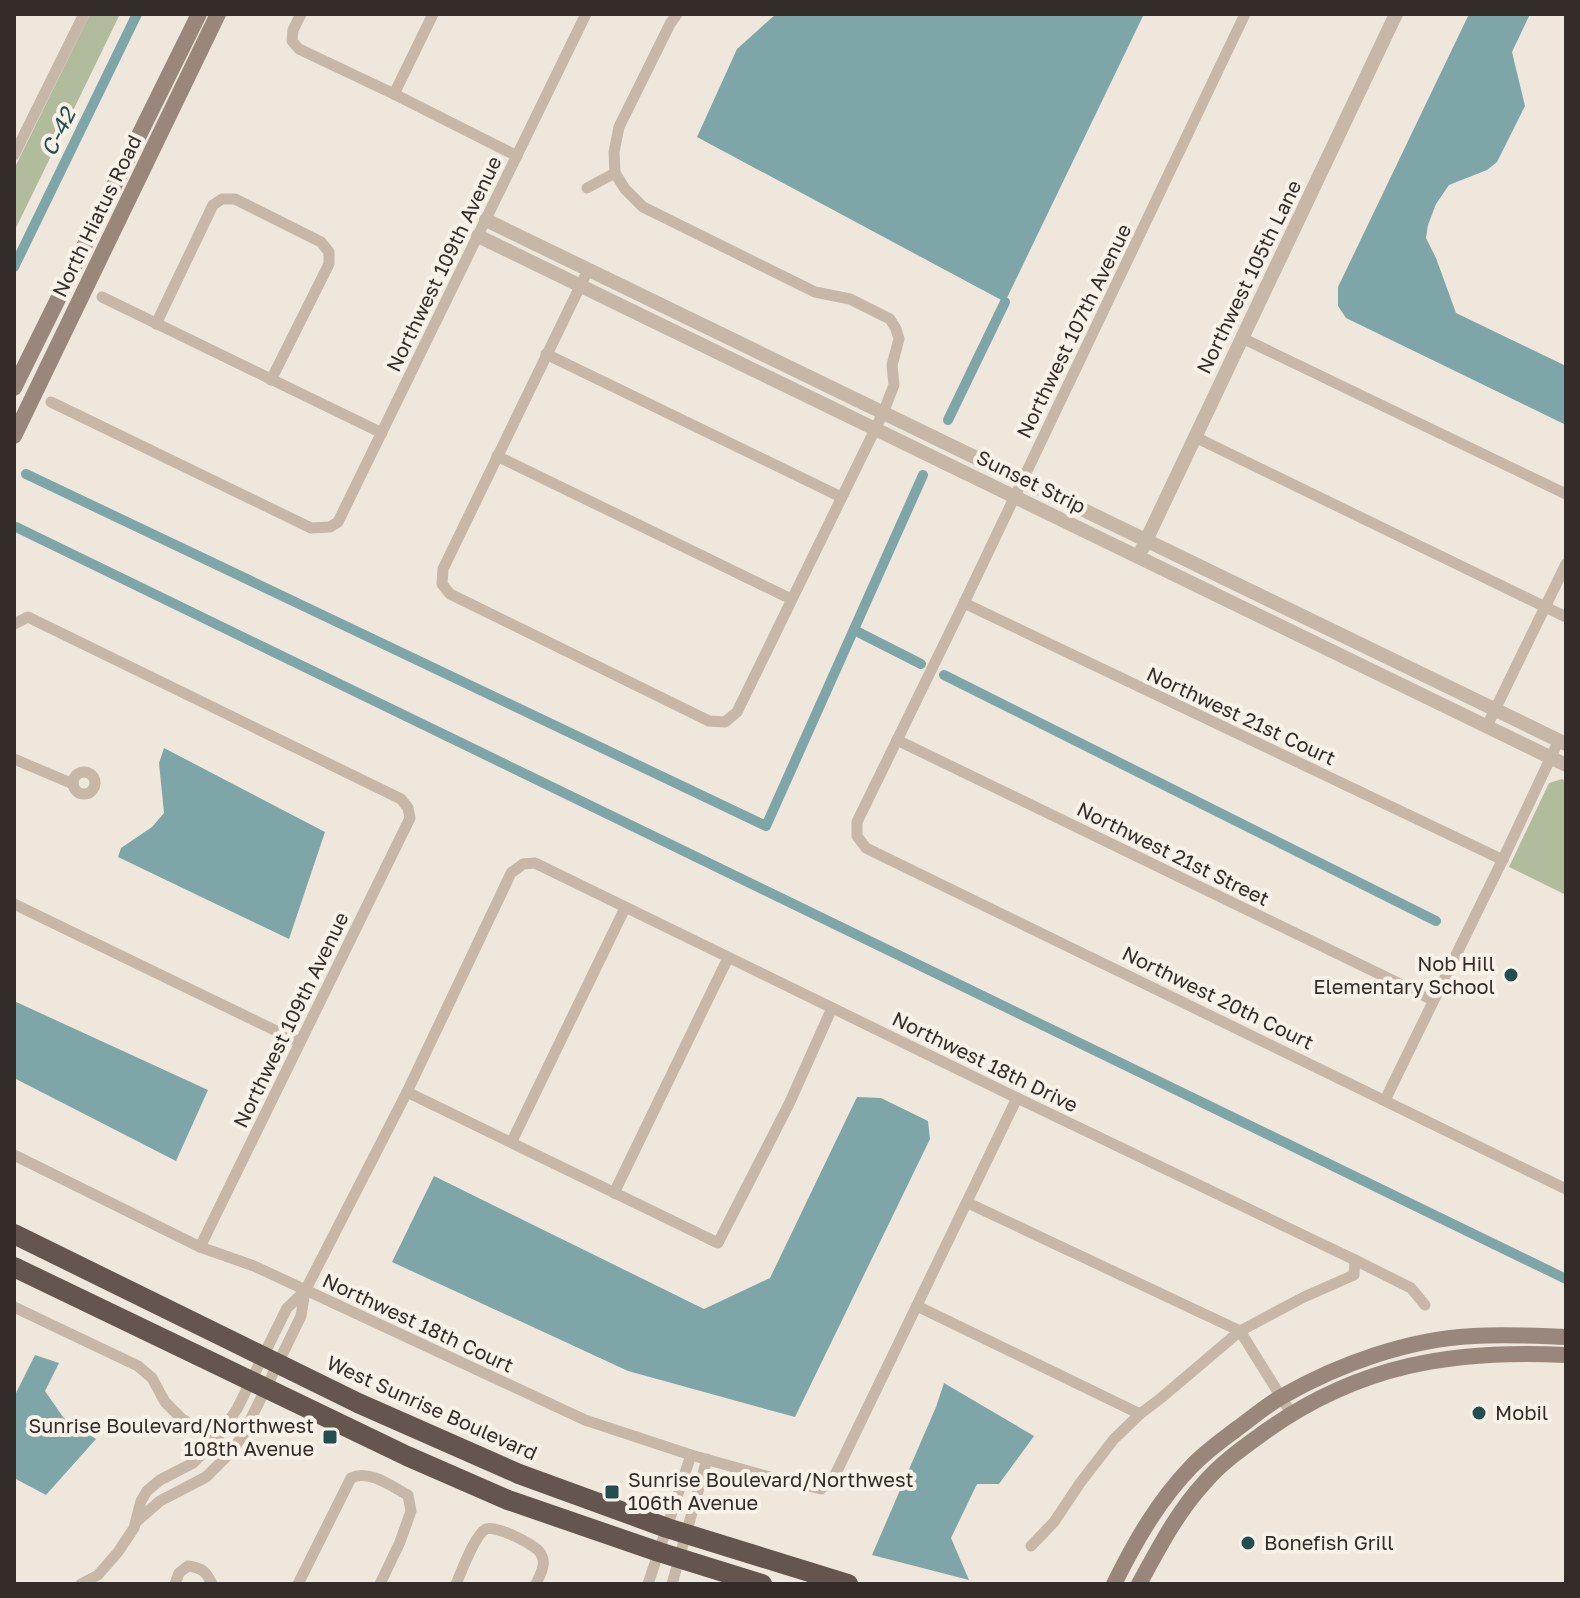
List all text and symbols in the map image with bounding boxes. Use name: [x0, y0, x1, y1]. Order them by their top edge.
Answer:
water label: C-42: [35, 102, 82, 160]
street label: North Hiatus Road: [47, 131, 146, 300]
street label: Northwest 109th Avenue: [380, 152, 506, 375]
street label: Northwest 105th Lane: [1191, 176, 1305, 377]
street label: Northwest 107th Avenue: [1011, 220, 1135, 442]
street label: Sunset Strip: [973, 444, 1090, 518]
street label: Northwest 21st Court: [1143, 661, 1340, 769]
street label: Northwest 21st Street: [1073, 796, 1273, 910]
street label: Northwest 109th Avenue: [227, 908, 353, 1131]
street label: Northwest 20th Court: [1119, 940, 1318, 1054]
place label: Nob Hill Elementary School: [1313, 951, 1495, 998]
marker: Nob Hill Elementary School: [1502, 966, 1520, 984]
street label: Northwest 18th Drive: [889, 1006, 1082, 1116]
street label: Northwest 18th Court: [319, 1267, 518, 1377]
street label: West Sunrise Boulevard: [323, 1350, 541, 1464]
place label: Mobil: [1495, 1400, 1548, 1424]
marker: Mobil: [1470, 1404, 1488, 1422]
place label: Sunrise Boulevard/Northwest 108th Avenue: [28, 1413, 314, 1460]
marker: Sunrise Boulevard/Northwest 108th Avenue: [321, 1428, 339, 1446]
place label: Sunrise Boulevard/Northwest 106th Avenue: [628, 1467, 914, 1514]
marker: Sunrise Boulevard/Northwest 106th Avenue: [603, 1483, 621, 1501]
place label: Bonefish Grill: [1264, 1530, 1394, 1554]
marker: Bonefish Grill: [1239, 1534, 1257, 1552]

